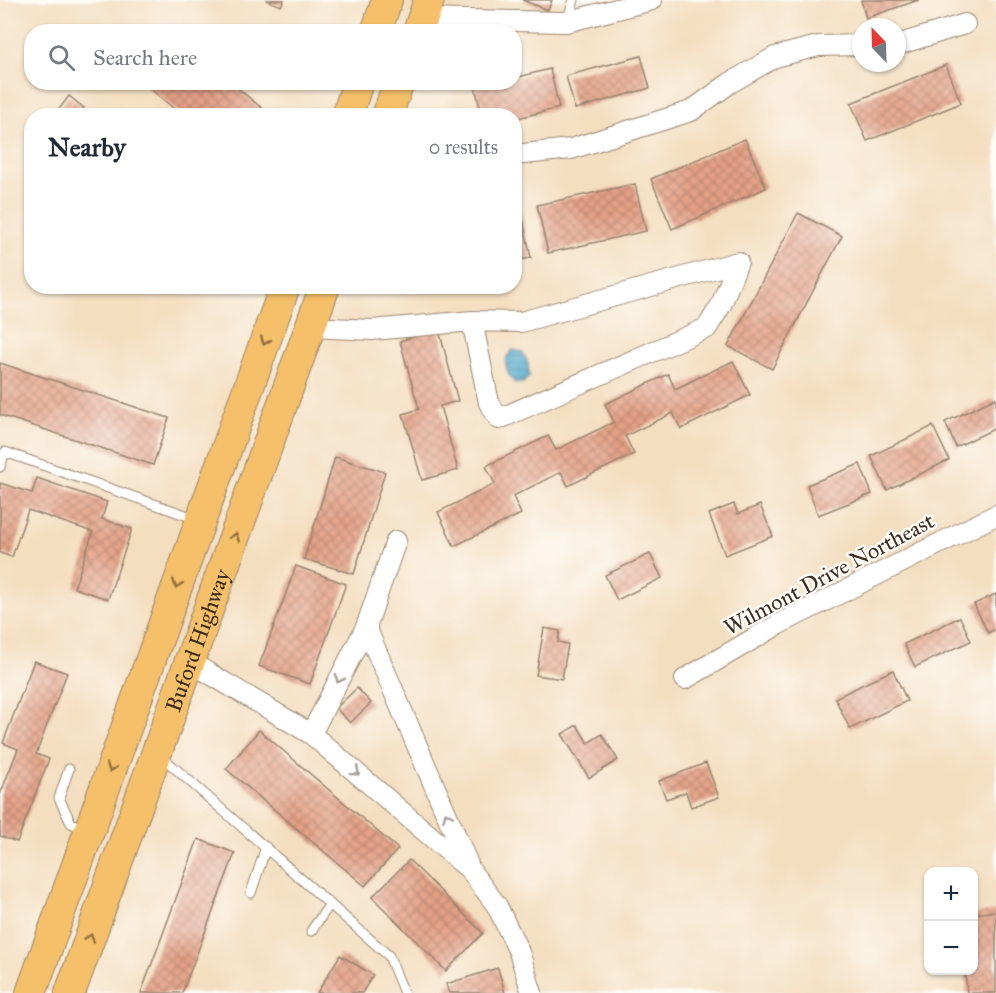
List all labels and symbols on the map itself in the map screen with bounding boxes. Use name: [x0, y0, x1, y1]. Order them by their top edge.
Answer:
north arrow: [852, 18, 906, 72]
one-way arrow: [259, 336, 272, 346]
street label: Wilmont Drive Northeast: [719, 507, 939, 641]
one-way arrow: [227, 532, 240, 543]
street label: Buford Highway: [159, 565, 236, 715]
one-way arrow: [171, 578, 184, 589]
one-way arrow: [335, 673, 347, 684]
one-way arrow: [106, 762, 119, 772]
one-way arrow: [349, 765, 360, 776]
one-way arrow: [442, 811, 454, 822]
one-way arrow: [82, 933, 95, 944]

